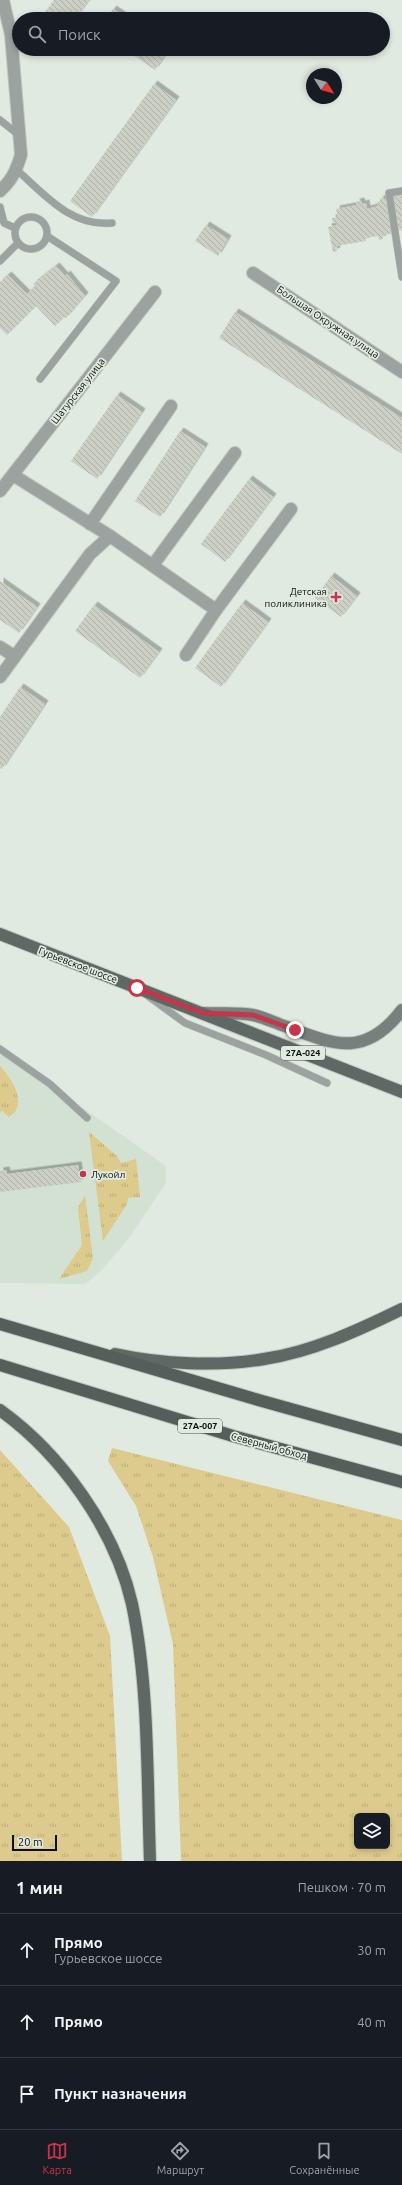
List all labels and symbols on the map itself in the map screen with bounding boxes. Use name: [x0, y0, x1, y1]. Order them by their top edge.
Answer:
north arrow: [306, 68, 342, 104]
street label: Большая Окружная улица: [275, 284, 381, 360]
street label: Шатурская улица: [49, 356, 107, 426]
place label: Детская поликлиника: [264, 586, 327, 609]
marker: Детская поликлиника: [330, 591, 342, 603]
street label: Гурьевское шоссе: [37, 945, 119, 985]
route start: [128, 979, 146, 997]
route end: [286, 1021, 304, 1039]
road number: 27А-024: [281, 1046, 325, 1060]
marker: Лукойл: [78, 1169, 88, 1179]
place label: Лукойл: [91, 1169, 125, 1180]
road number: 27А-007: [178, 1419, 222, 1433]
street label: Северный обход: [230, 1431, 308, 1461]
scale bar: [12, 1833, 57, 1852]

